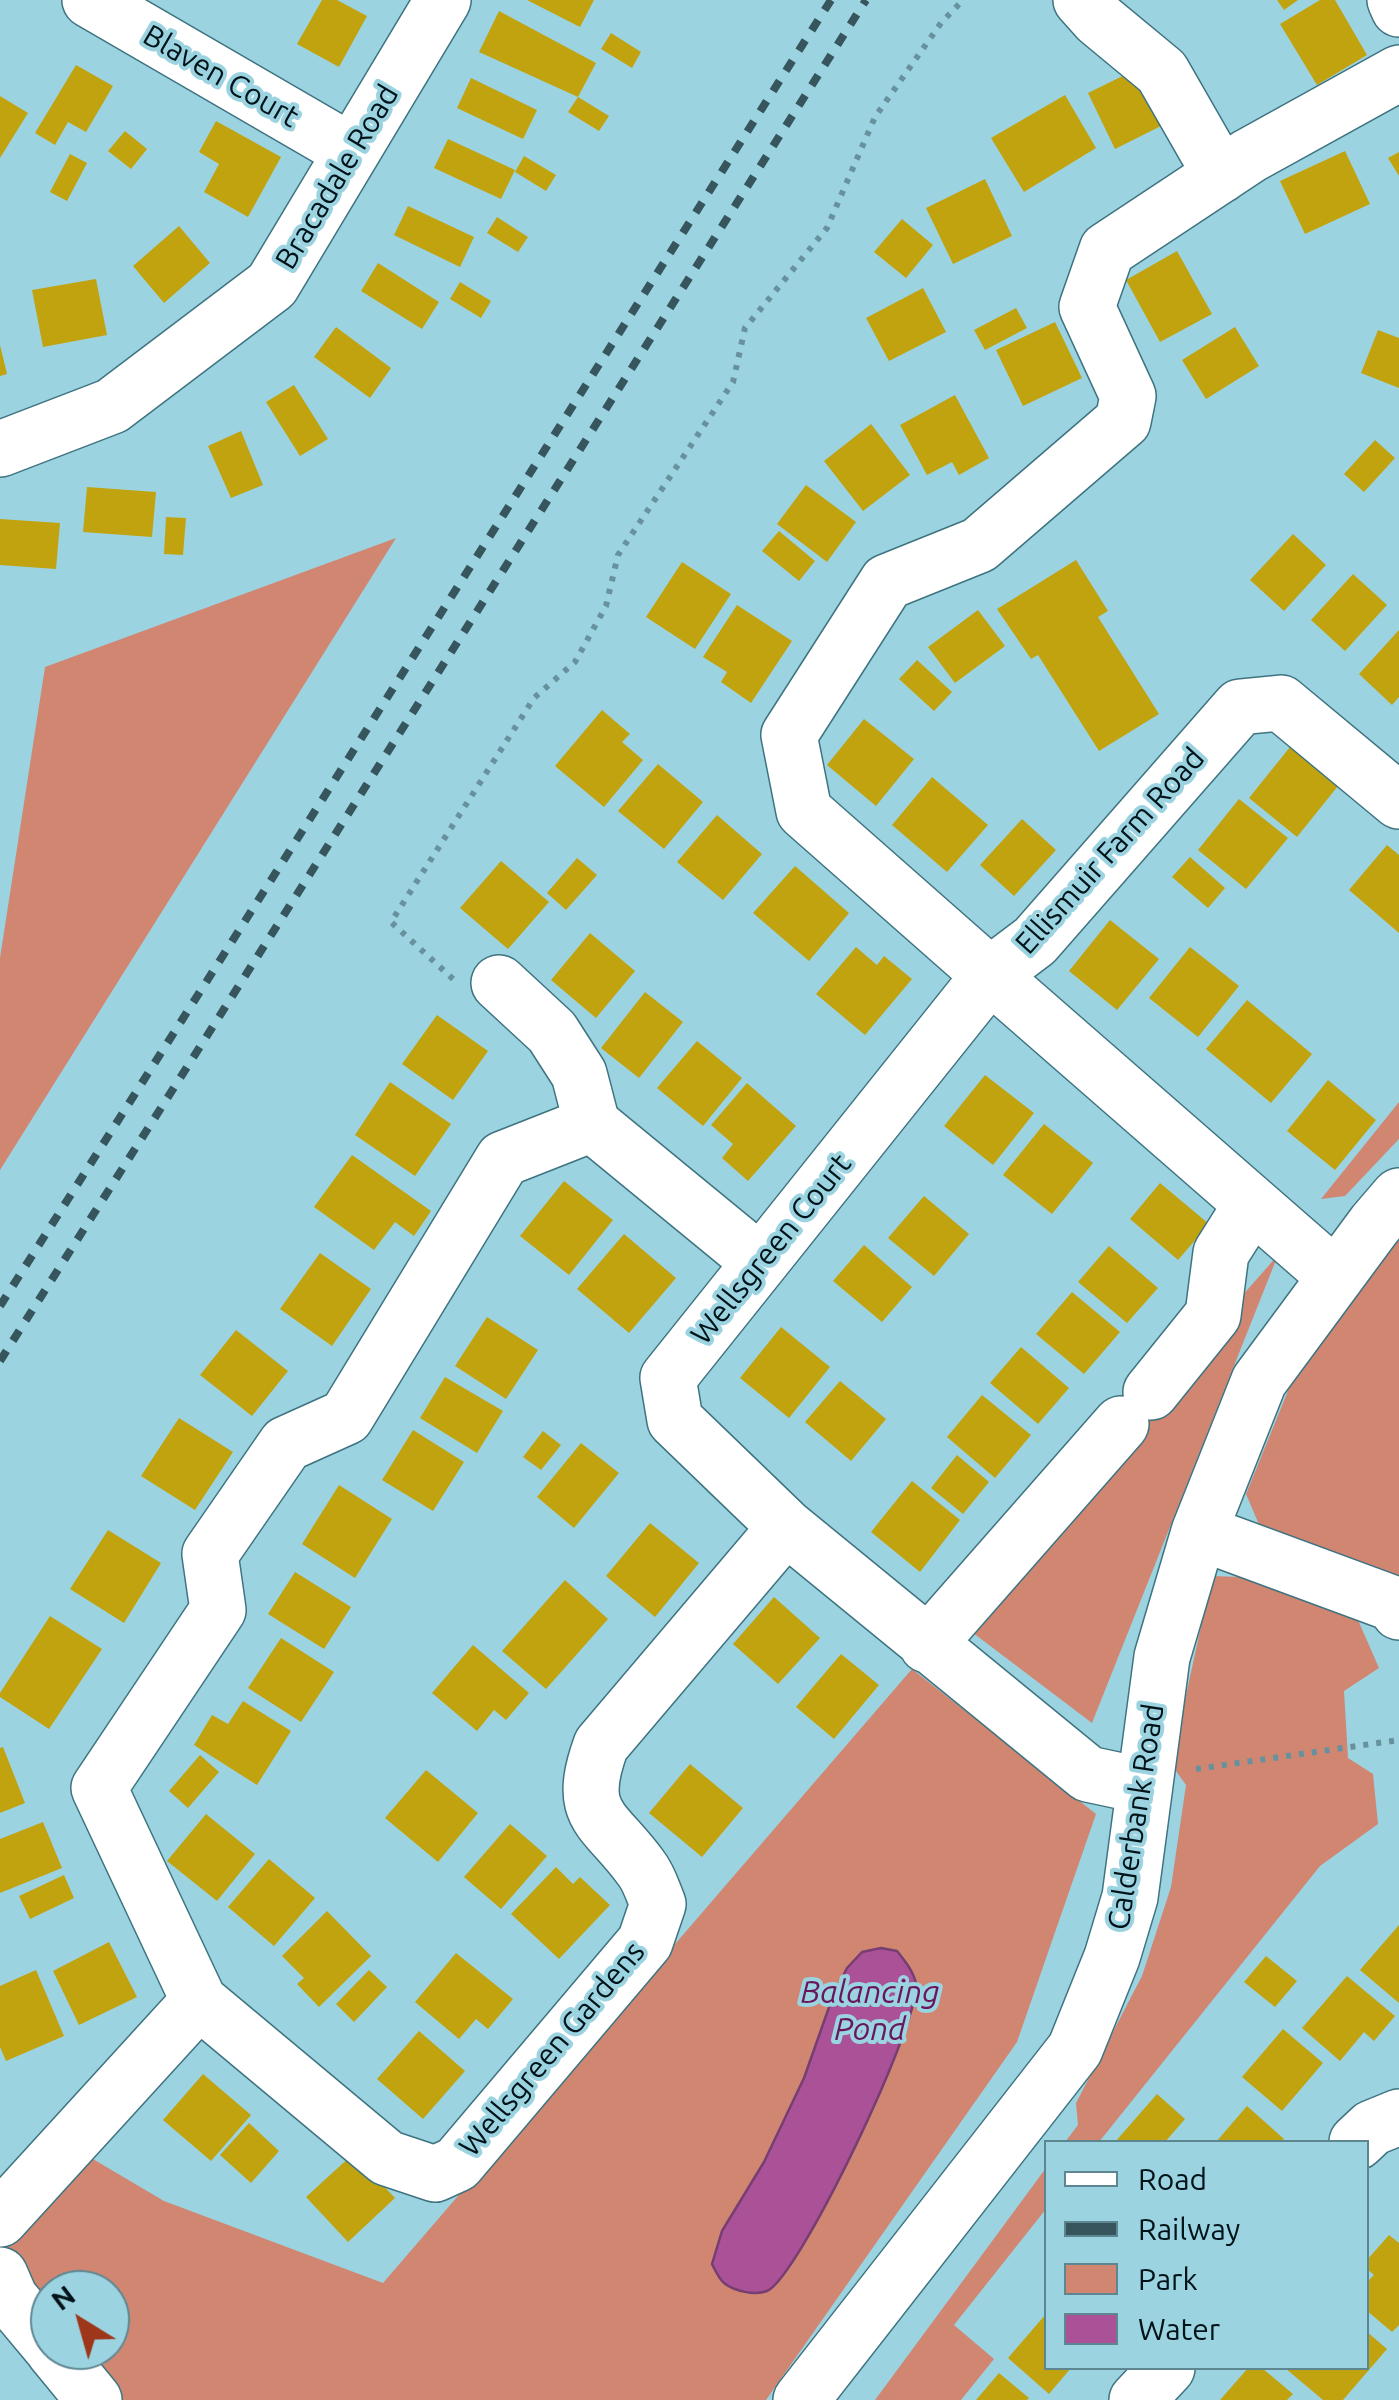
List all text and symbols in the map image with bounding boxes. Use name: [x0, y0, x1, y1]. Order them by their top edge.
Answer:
street label: Blaven Court: [137, 17, 305, 135]
street label: Bracadale Road: [268, 78, 406, 276]
street label: Ellismuir Farm Road: [1008, 741, 1212, 961]
street label: Wellsgreen Court: [683, 1147, 859, 1351]
street label: Calderbank Road: [1100, 1701, 1172, 1933]
street label: Wellsgreen Gardens: [452, 1934, 652, 2164]
water label: Balancing Pond: [800, 1973, 940, 2048]
legend: [1044, 2140, 1369, 2370]
text: Road: [1138, 2162, 1207, 2196]
text: Railway: [1138, 2212, 1240, 2246]
text: Park: [1138, 2262, 1198, 2296]
north arrow: [30, 2270, 130, 2370]
text: N: [45, 2279, 81, 2316]
text: Water: [1138, 2312, 1220, 2346]

